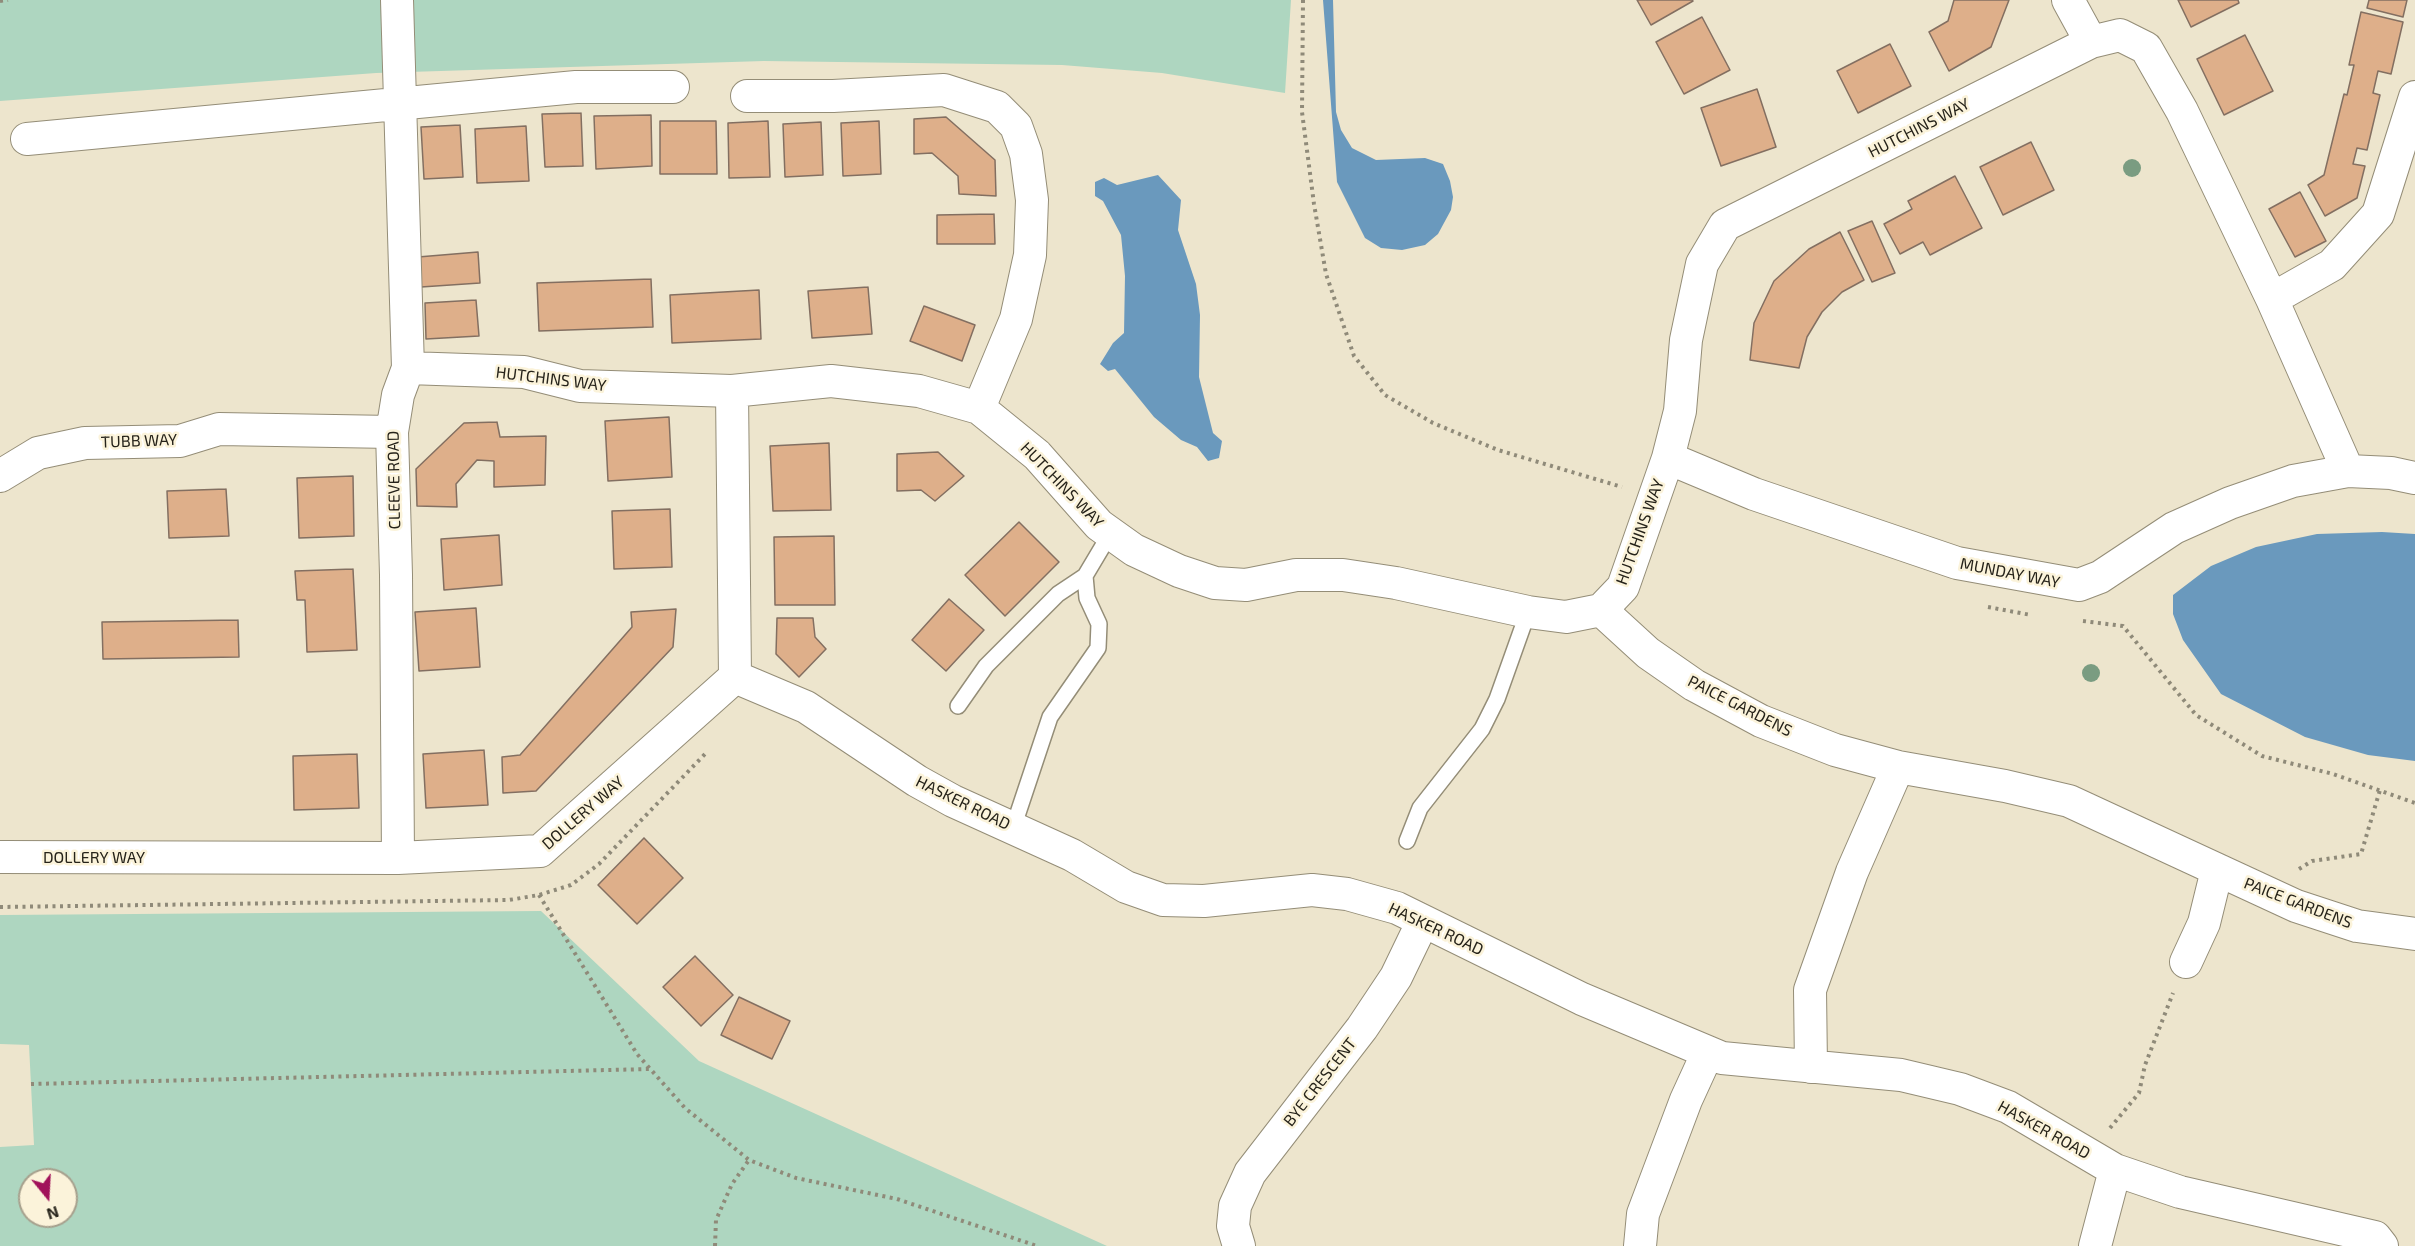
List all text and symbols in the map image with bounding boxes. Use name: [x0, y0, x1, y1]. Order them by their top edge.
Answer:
street label: HUTCHINS WAY: [1865, 94, 1973, 162]
street label: HUTCHINS WAY: [495, 363, 607, 395]
street label: TUBB WAY: [101, 430, 177, 452]
street label: CLEEVE ROAD: [384, 431, 404, 529]
street label: HUTCHINS WAY: [1016, 438, 1108, 532]
street label: HUTCHINS WAY: [1612, 476, 1668, 588]
street label: MUNDAY WAY: [1958, 554, 2062, 592]
street label: PAICE GARDENS: [1685, 671, 1795, 741]
street label: DOLLERY WAY: [538, 772, 628, 854]
street label: HASKER ROAD: [913, 772, 1013, 834]
street label: DOLLERY WAY: [43, 848, 145, 868]
street label: PAICE GARDENS: [2241, 874, 2355, 932]
street label: HASKER ROAD: [1386, 899, 1486, 959]
street label: BYE CRESCENT: [1280, 1034, 1360, 1130]
street label: HASKER ROAD: [1995, 1097, 2093, 1163]
north arrow: [18, 1168, 78, 1228]
text: N: [45, 1203, 62, 1225]

